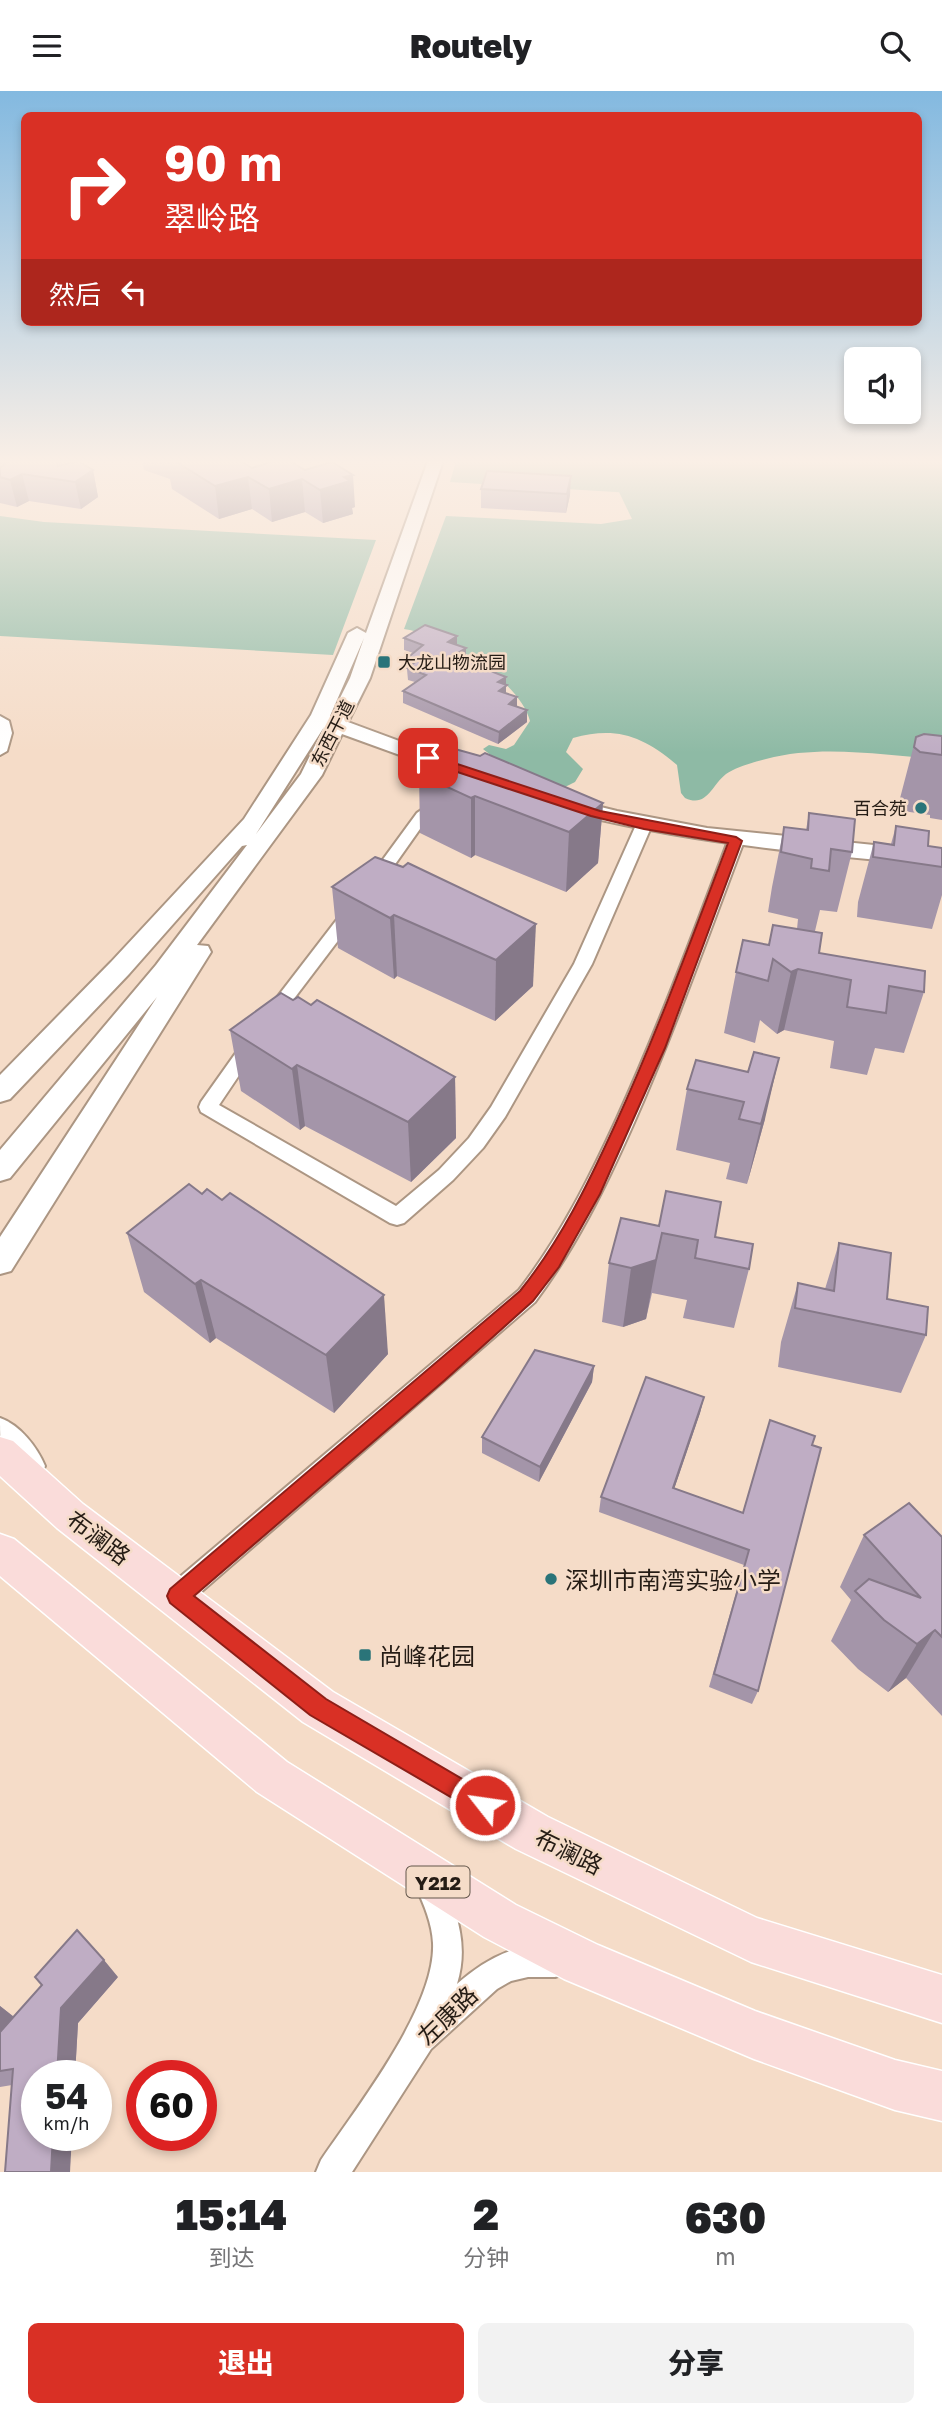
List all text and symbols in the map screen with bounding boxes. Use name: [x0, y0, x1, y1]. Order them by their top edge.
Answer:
icon: menu: [28, 27, 66, 65]
text: Routely: [410, 27, 532, 65]
icon: search: [876, 27, 914, 65]
text: 90 m: [164, 133, 282, 192]
icon: right: [49, 140, 140, 231]
text: 翠岭路: [164, 199, 260, 237]
icon: left: [115, 273, 153, 311]
text: 然后: [49, 279, 101, 310]
map controls: [844, 347, 921, 424]
button: sound: [844, 347, 921, 424]
place label: 大龙山物流园: [398, 651, 506, 673]
marker: 大龙山物流园: [376, 654, 392, 670]
street label: 东西干道: [306, 696, 358, 770]
pin: [398, 728, 458, 788]
icon: arrive: [409, 739, 447, 777]
place label: 百合苑: [853, 797, 907, 819]
marker: 百合苑: [913, 800, 929, 816]
street label: 布澜路: [62, 1504, 136, 1570]
place label: 深圳市南湾实验小学: [565, 1565, 781, 1594]
marker: 深圳市南湾实验小学: [543, 1571, 559, 1587]
place label: 尚峰花园: [379, 1641, 475, 1670]
marker: 尚峰花园: [357, 1647, 373, 1663]
position arrow: [448, 1768, 522, 1842]
street label: 布澜路: [530, 1822, 608, 1880]
road number: Y212: [406, 1867, 470, 1897]
street label: 左康路: [411, 1980, 483, 2050]
speed limit sign: 60: [126, 2060, 217, 2151]
text: 54: [45, 2075, 88, 2117]
text: km/h: [44, 2112, 89, 2134]
text: 15:14: [176, 2189, 287, 2239]
text: 2: [473, 2189, 499, 2239]
text: 630: [685, 2192, 766, 2242]
text: m: [715, 2242, 736, 2270]
text: 到达: [208, 2243, 254, 2271]
text: 分钟: [463, 2243, 509, 2271]
button: 退出: [28, 2323, 464, 2403]
button: 分享: [478, 2323, 914, 2403]

